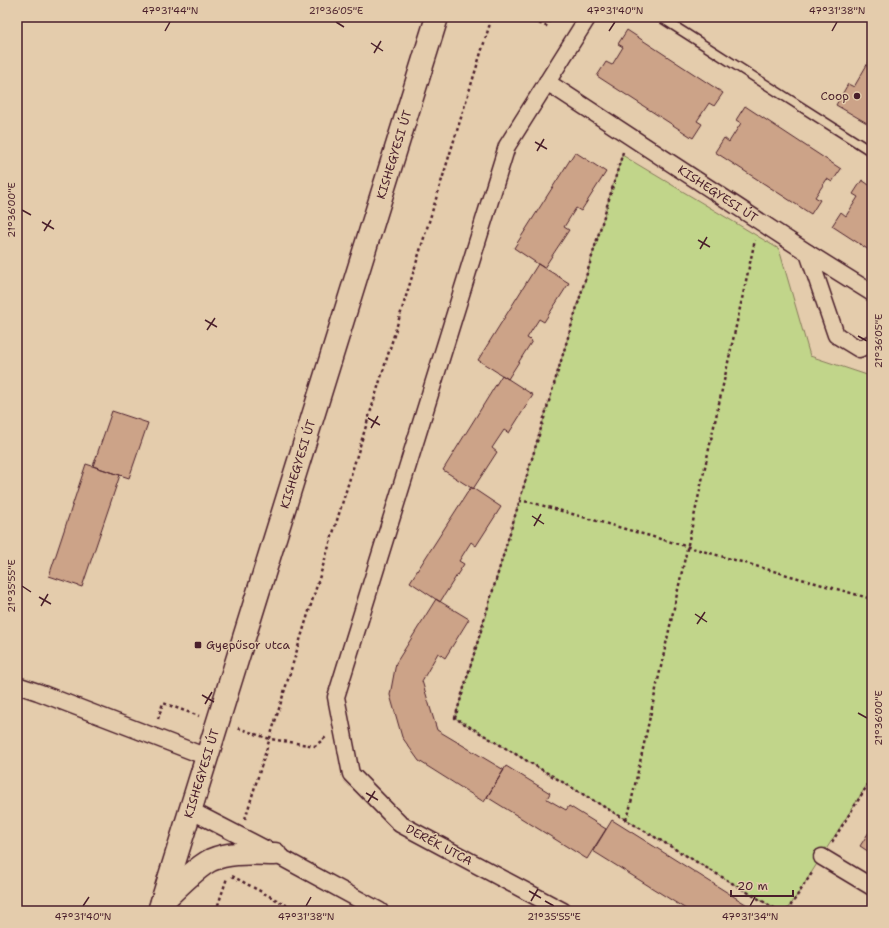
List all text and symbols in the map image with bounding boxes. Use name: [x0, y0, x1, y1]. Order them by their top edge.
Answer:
text: 47°31'44"N: [142, 4, 198, 17]
text: 21°36'05"E: [309, 4, 363, 17]
text: 47°31'40"N: [587, 4, 643, 17]
text: 47°31'38"N: [809, 4, 865, 17]
place label: Coop: [821, 88, 849, 104]
marker: Coop: [852, 91, 862, 101]
street label: KISHEGYESI ÚT: [373, 108, 416, 201]
street label: KISHEGYESI ÚT: [675, 162, 761, 226]
text: 21°36'00"E: [5, 182, 18, 238]
text: 21°36'05"E: [872, 314, 885, 368]
street label: KISHEGYESI ÚT: [277, 417, 320, 511]
text: 21°35'55"E: [5, 559, 18, 613]
place label: Gyepűsor utca: [206, 637, 290, 653]
marker: Gyepűsor utca: [193, 640, 203, 650]
text: 21°36'00"E: [872, 690, 885, 746]
street label: KISHEGYESI ÚT: [180, 726, 223, 820]
street label: DERÉK UTCA: [403, 821, 475, 869]
scale bar: [731, 872, 793, 898]
text: 20 m: [737, 878, 768, 894]
text: 47°31'40"N: [55, 910, 111, 923]
text: 47°31'38"N: [278, 910, 334, 923]
text: 21°35'55"E: [527, 910, 581, 923]
text: 47°31'34"N: [722, 910, 778, 923]

